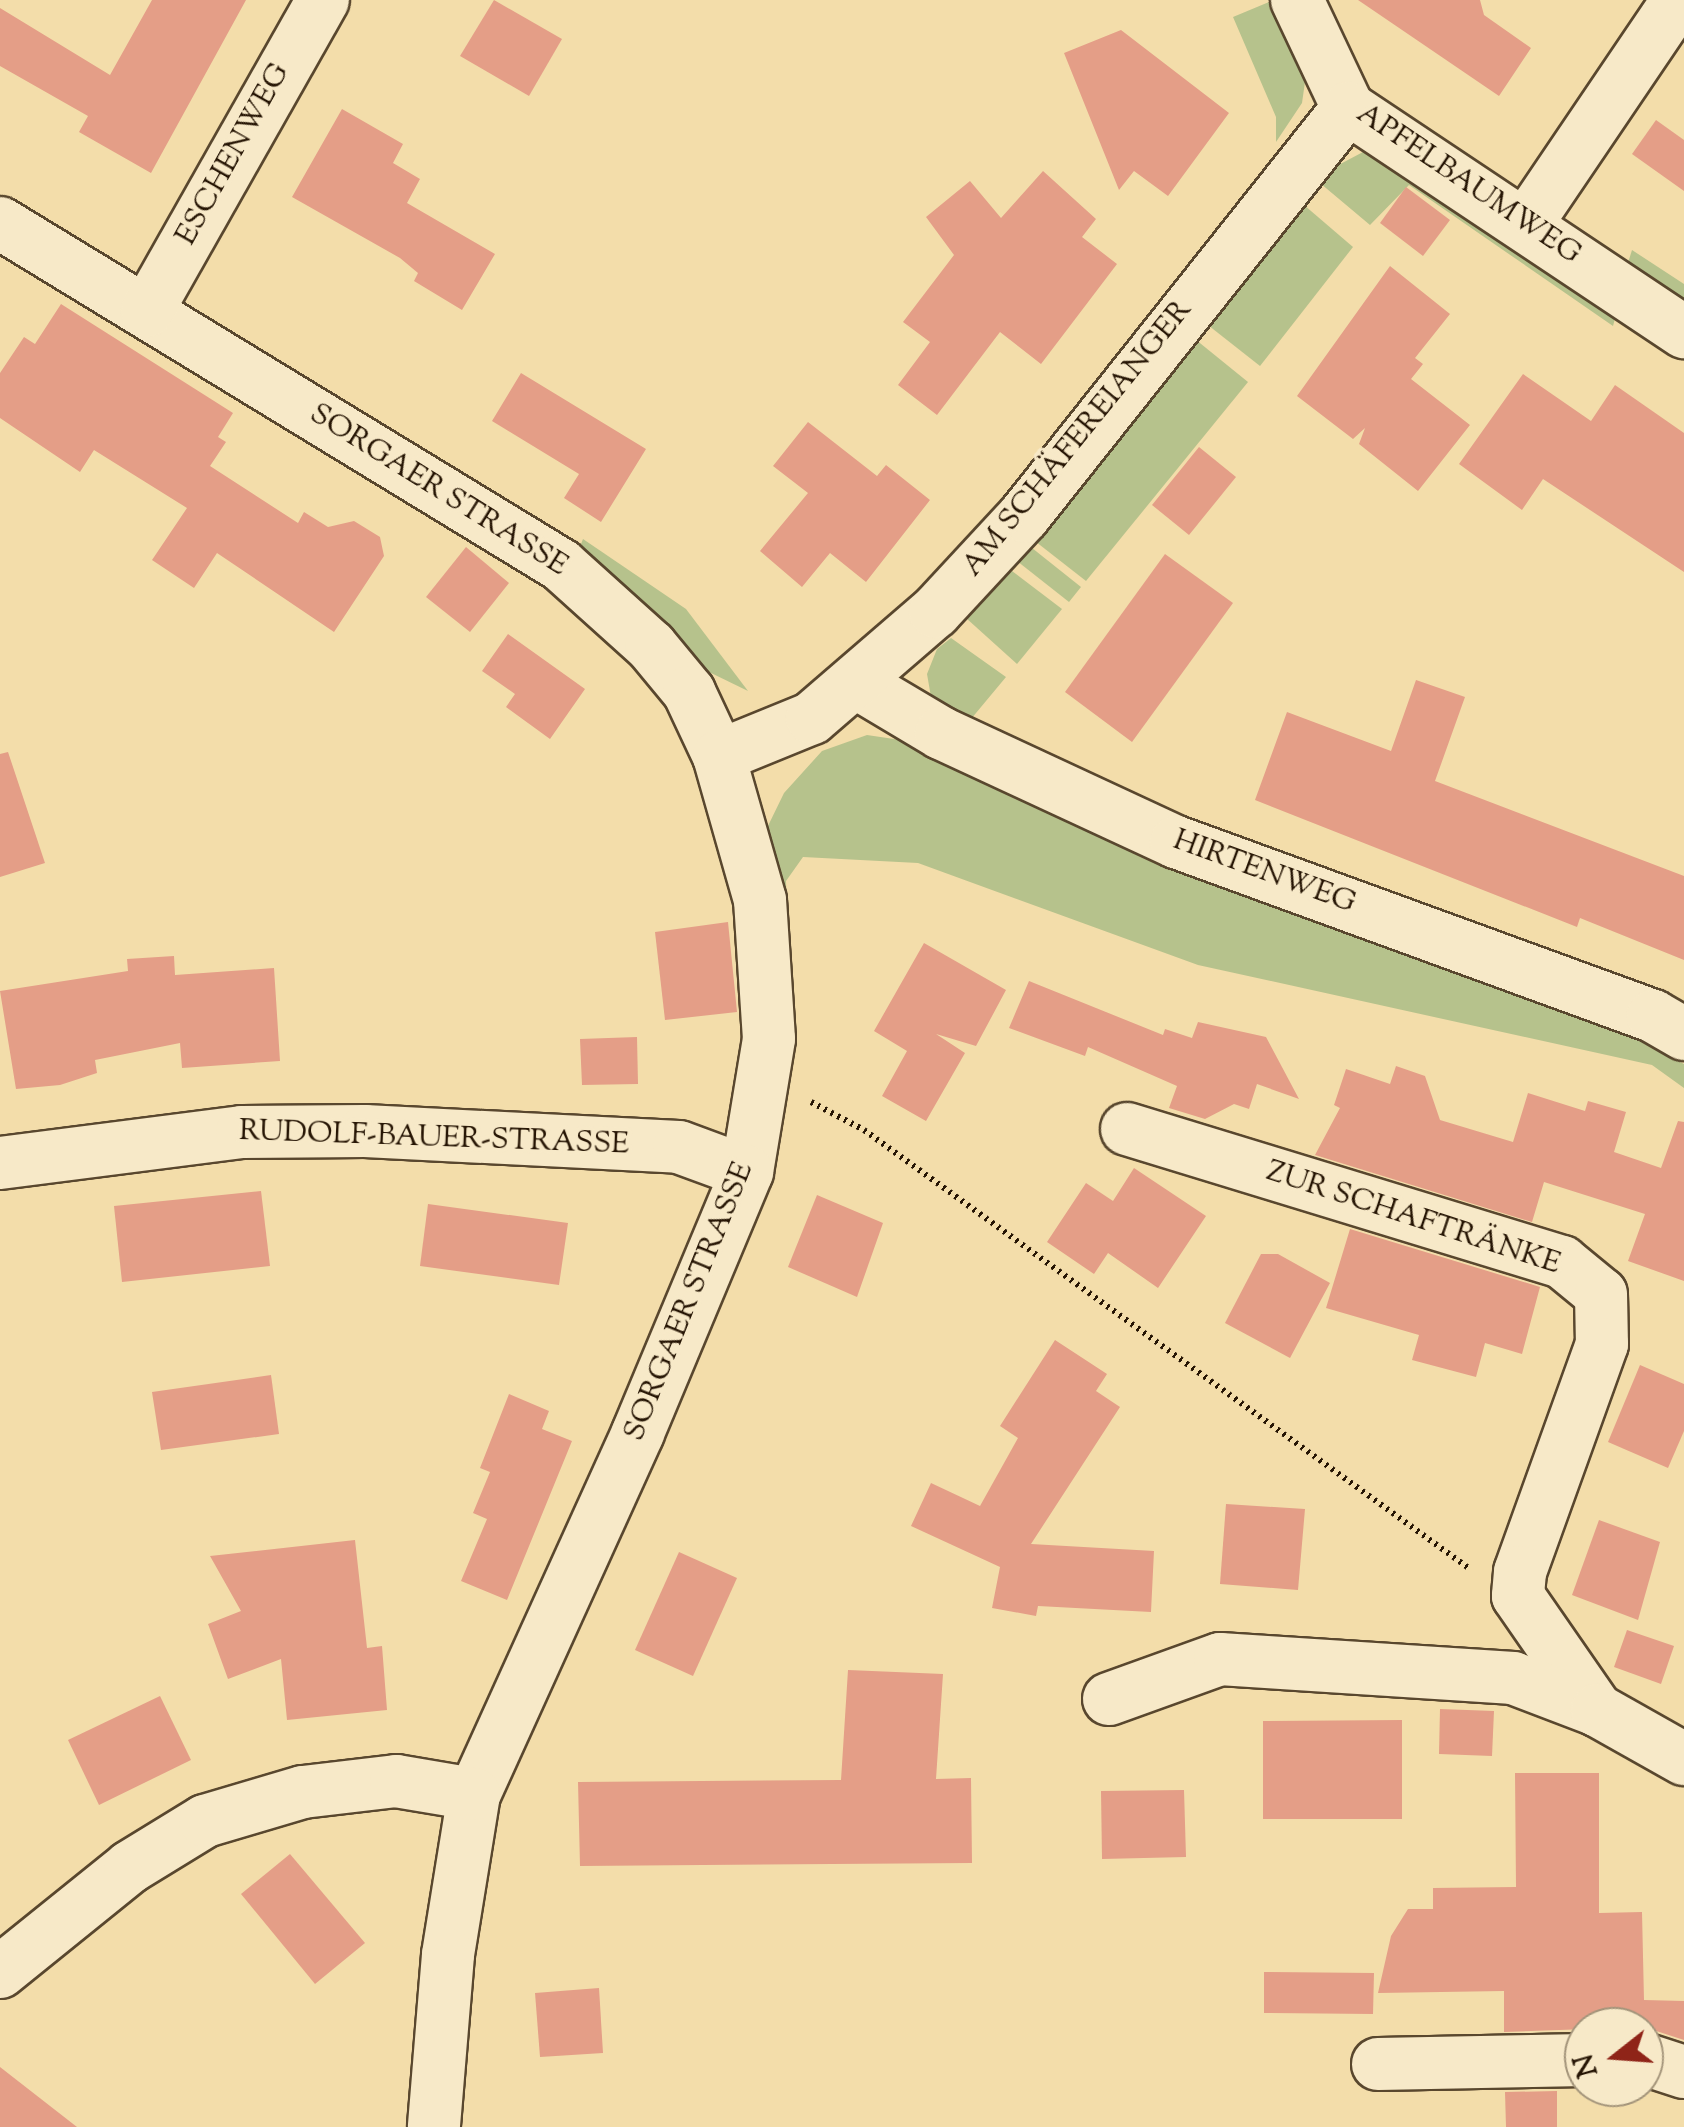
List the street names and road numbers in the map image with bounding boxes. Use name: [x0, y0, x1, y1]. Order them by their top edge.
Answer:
street label: ESCHENWEG: [169, 58, 299, 252]
street label: APFELBAUMWEG: [1349, 97, 1587, 273]
street label: AM SCHÄFEREIANGER: [955, 294, 1201, 584]
street label: SORGAER STRASSE: [302, 397, 574, 585]
street label: HIRTENWEG: [1168, 823, 1360, 923]
street label: RUDOLF-BAUER-STRASSE: [238, 1114, 630, 1164]
street label: ZUR SCHAFTRÄNKE: [1262, 1154, 1564, 1284]
street label: SORGAER STRASSE: [618, 1157, 762, 1447]

